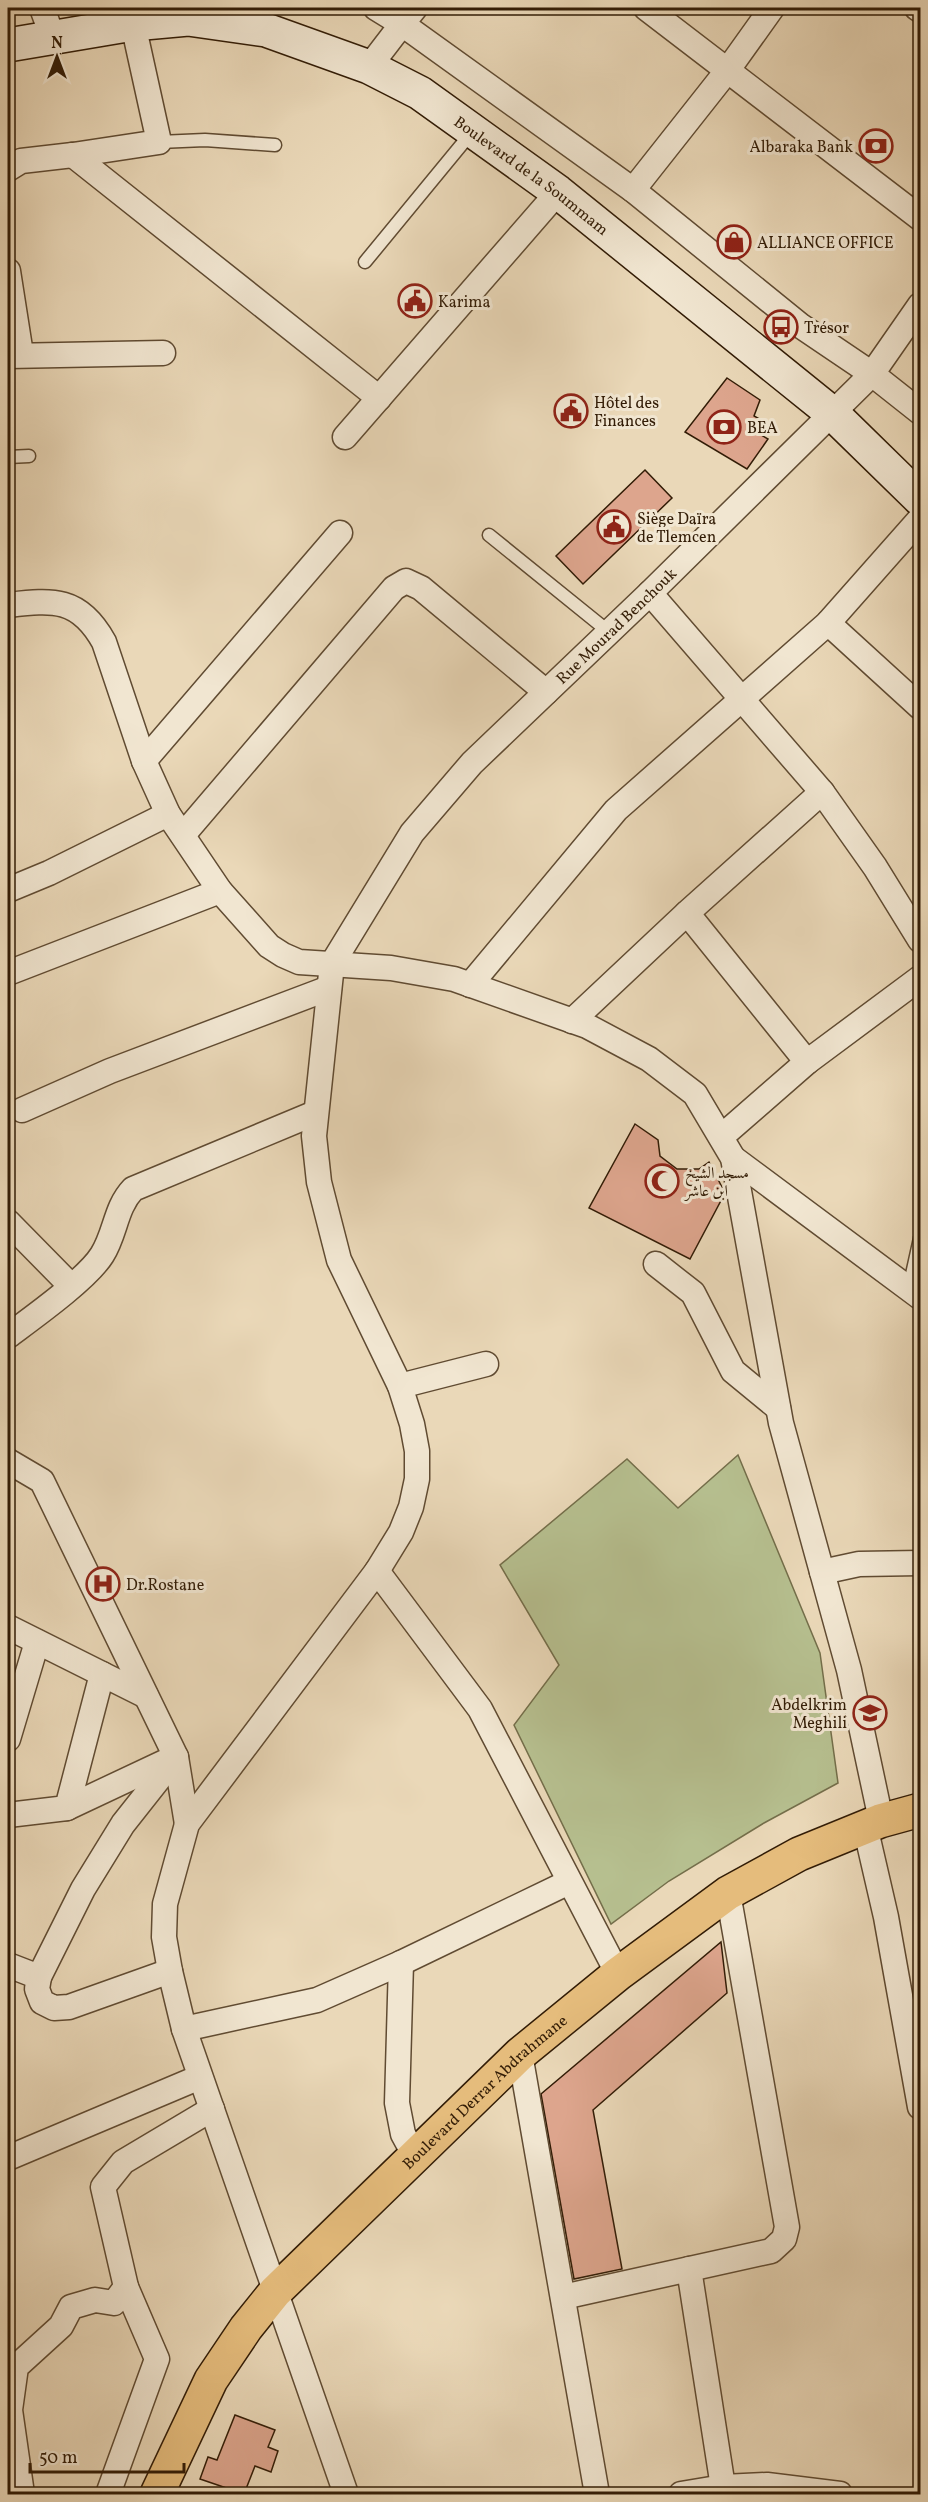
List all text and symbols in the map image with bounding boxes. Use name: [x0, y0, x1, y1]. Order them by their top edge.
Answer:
north arrow: [27, 27, 87, 87]
text: N: [51, 33, 63, 55]
street label: Boulevard de la Soummam: [449, 112, 612, 241]
bank icon: Albaraka Bank: [858, 128, 894, 164]
place label: Albaraka Bank: [749, 137, 853, 159]
shop icon: ALLIANCE OFFICE: [716, 224, 752, 260]
place label: ALLIANCE OFFICE: [757, 233, 894, 255]
public building icon: Karima: [397, 283, 433, 319]
place label: Karima: [438, 292, 490, 314]
bus stop icon: Trésor: [763, 309, 799, 345]
place label: Trésor: [804, 318, 849, 340]
public building icon: Hôtel des Finances: [553, 393, 589, 429]
place label: Hôtel des Finances: [594, 393, 659, 433]
bank icon: BEA: [706, 409, 742, 445]
place label: BEA: [747, 418, 778, 440]
public building icon: Siège Daïra de Tlemcen: [596, 509, 632, 545]
place label: Siège Daïra de Tlemcen: [637, 509, 716, 549]
street label: Rue Mourad Benchouk: [552, 564, 683, 690]
mosque icon: مسجد الشيخ ابن عاشر: [644, 1163, 680, 1199]
place label: مسجد الشيخ ابن عاشر: [683, 1163, 749, 1203]
hospital icon: Dr.Rostane: [85, 1566, 121, 1602]
place label: Dr.Rostane: [126, 1575, 204, 1597]
place label: Abdelkrim Meghili: [771, 1695, 847, 1735]
school or university icon: Abdelkrim Meghili: [852, 1695, 888, 1731]
street label: Boulevard Derrar Abdrahmane: [398, 2011, 573, 2175]
scale bar: [30, 2436, 184, 2474]
text: 50 m: [39, 2446, 78, 2471]

